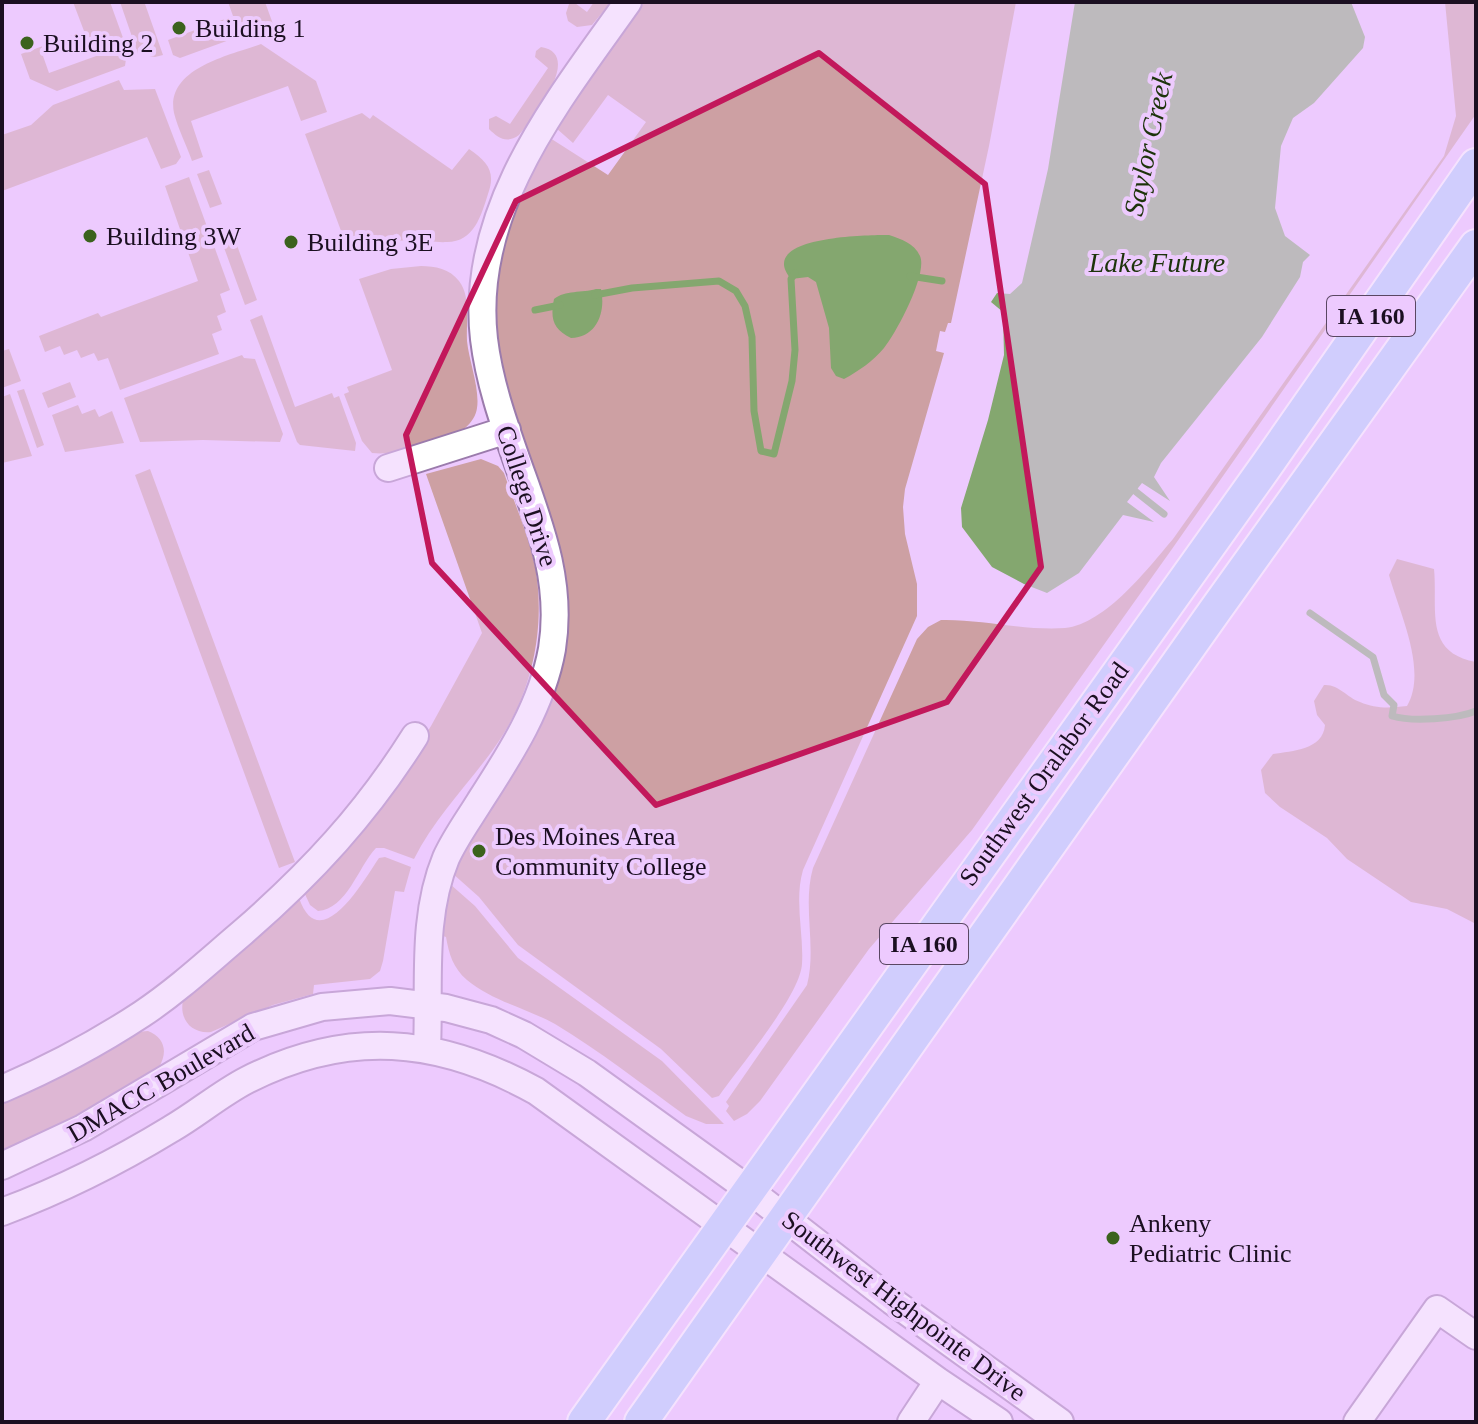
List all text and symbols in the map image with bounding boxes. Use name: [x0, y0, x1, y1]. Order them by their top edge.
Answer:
place label: Building 1: [195, 14, 306, 43]
marker: Building 1: [170, 19, 188, 37]
place label: Building 2: [43, 29, 154, 58]
marker: Building 2: [18, 34, 36, 52]
water label: Saylor Creek: [1118, 69, 1178, 219]
place label: Building 3W: [106, 222, 242, 251]
marker: Building 3W: [81, 227, 99, 245]
place label: Building 3E: [307, 228, 433, 257]
marker: Building 3E: [282, 233, 300, 251]
water label: Lake Future: [1088, 247, 1225, 278]
road number: IA 160: [1327, 296, 1415, 336]
street label: College Drive: [491, 422, 563, 570]
street label: Southwest Oralabor Road: [953, 657, 1135, 891]
place label: Des Moines Area Community College: [495, 822, 707, 881]
marker: Des Moines Area Community College: [470, 842, 488, 860]
road number: IA 160: [880, 924, 968, 964]
street label: DMACC Boulevard: [63, 1018, 259, 1148]
street label: Southwest Highpointe Drive: [776, 1205, 1032, 1407]
place label: Ankeny Pediatric Clinic: [1129, 1209, 1291, 1268]
marker: Ankeny Pediatric Clinic: [1104, 1229, 1122, 1247]

